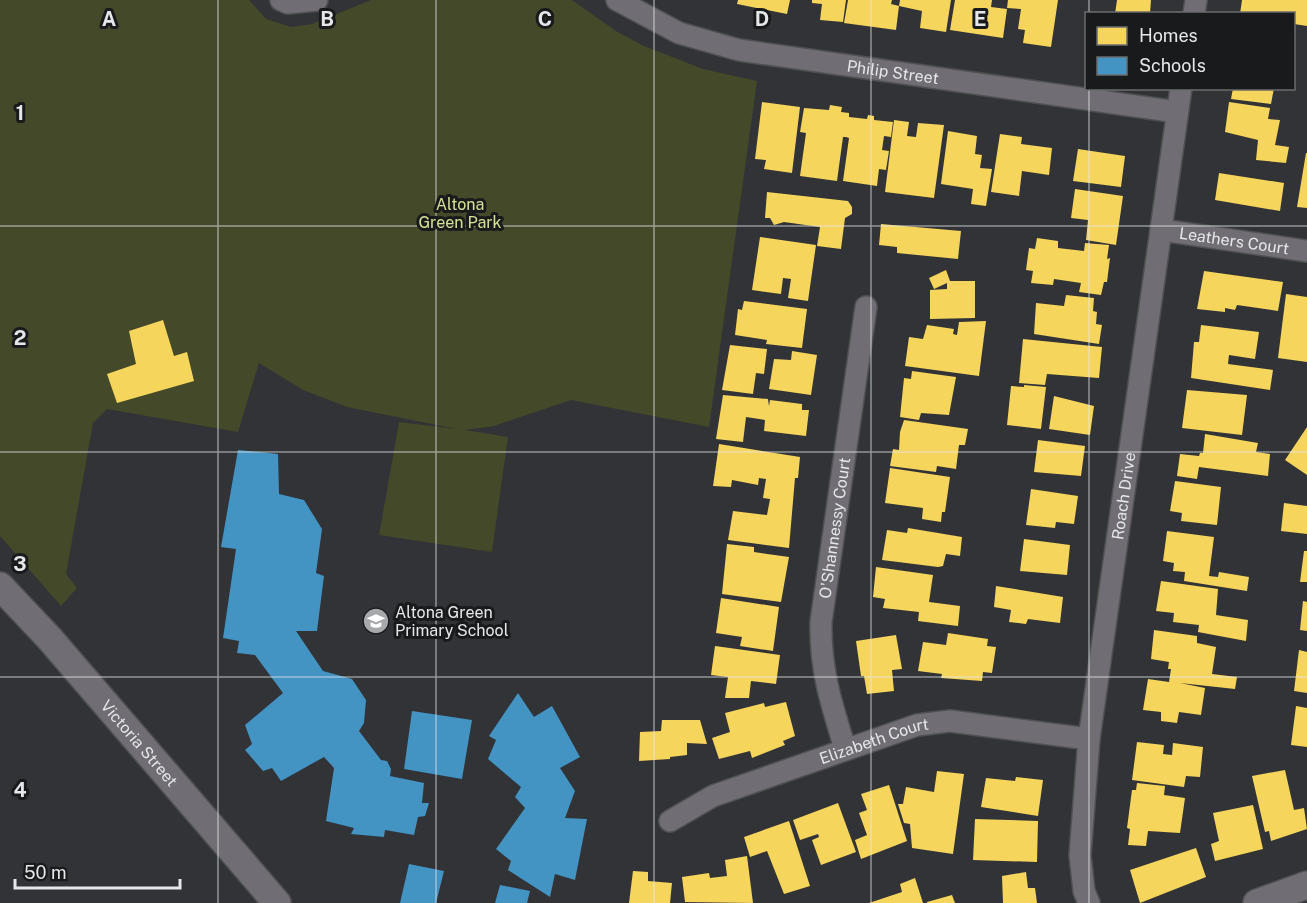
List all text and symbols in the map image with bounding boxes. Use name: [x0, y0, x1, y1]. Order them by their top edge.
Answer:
text: A: [102, 7, 116, 31]
text: B: [320, 7, 334, 31]
text: C: [538, 7, 552, 31]
text: D: [755, 7, 769, 31]
text: E: [974, 7, 986, 31]
legend: [1085, 12, 1295, 90]
text: Homes: [1139, 25, 1198, 46]
text: Schools: [1139, 55, 1206, 76]
street label: Philip Street: [846, 56, 940, 88]
text: 1: [16, 101, 24, 125]
park label: Altona Green Park: [418, 195, 502, 232]
street label: Leathers Court: [1178, 224, 1290, 258]
text: 2: [14, 326, 26, 350]
street label: Roach Drive: [1108, 451, 1139, 541]
street label: O'Shannessy Court: [815, 456, 854, 600]
text: 3: [13, 552, 27, 576]
place label: Altona Green Primary School: [395, 603, 509, 640]
school or university icon: Altona Green Primary School: [361, 606, 391, 636]
street label: Victoria Street: [97, 696, 181, 790]
street label: Elizabeth Court: [817, 715, 930, 768]
text: 4: [13, 778, 27, 802]
scale bar: [15, 852, 180, 890]
text: 50 m: [24, 862, 67, 883]

